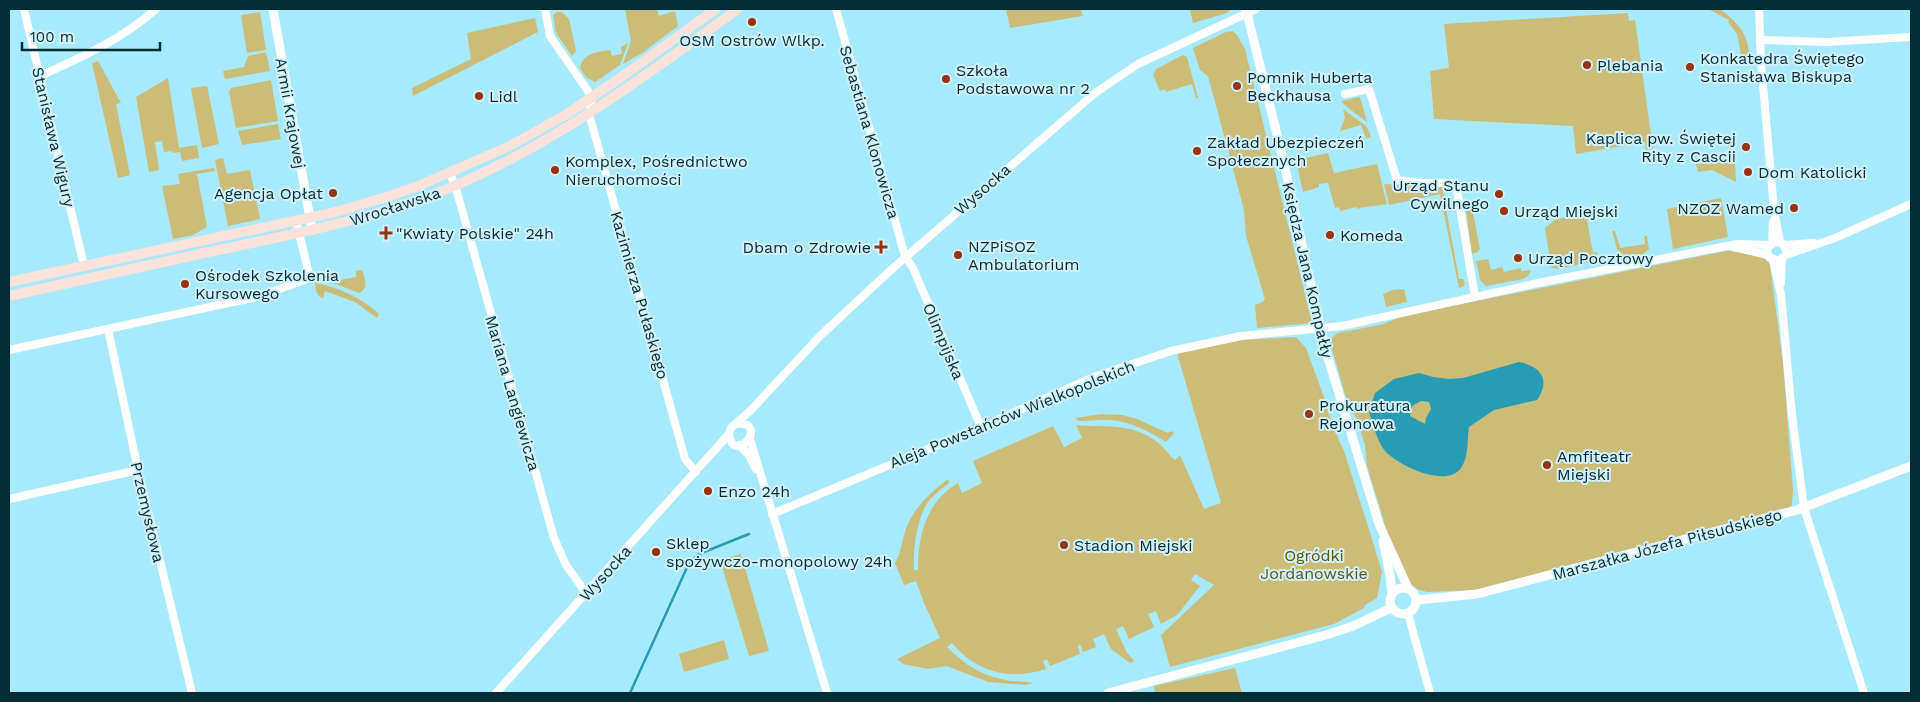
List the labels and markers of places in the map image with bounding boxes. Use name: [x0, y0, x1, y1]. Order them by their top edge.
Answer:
marker: OSM Ostrów Wlkp.: [746, 16, 758, 28]
place label: OSM Ostrów Wlkp.: [679, 31, 825, 50]
place label: Konkatedra Świętego Stanisława Biskupa: [1700, 49, 1864, 86]
place label: Plebania: [1597, 56, 1663, 75]
marker: Plebania: [1581, 59, 1593, 71]
place label: Szkoła Podstawowa nr 2: [956, 61, 1090, 98]
marker: Konkatedra Świętego Stanisława Biskupa: [1684, 61, 1696, 73]
place label: Pomnik Huberta Beckhausa: [1247, 68, 1372, 105]
marker: Szkoła Podstawowa nr 2: [940, 73, 952, 85]
marker: Pomnik Huberta Beckhausa: [1231, 80, 1243, 92]
place label: Lidl: [489, 87, 518, 106]
marker: Lidl: [473, 90, 485, 102]
place label: Kaplica pw. Świętej Rity z Cascii: [1586, 129, 1736, 166]
place label: Zakład Ubezpieczeń Społecznych: [1207, 133, 1364, 170]
marker: Kaplica pw. Świętej Rity z Cascii: [1740, 141, 1752, 153]
marker: Zakład Ubezpieczeń Społecznych: [1191, 145, 1203, 157]
place label: Komplex, Pośrednictwo Nieruchomości: [565, 152, 748, 189]
place label: Dom Katolicki: [1758, 163, 1867, 182]
marker: Komplex, Pośrednictwo Nieruchomości: [549, 164, 561, 176]
marker: Dom Katolicki: [1742, 166, 1754, 178]
place label: Urząd Stanu Cywilnego: [1392, 176, 1489, 213]
place label: Agencja Opłat: [214, 184, 323, 203]
marker: Agencja Opłat: [327, 187, 339, 199]
marker: Urząd Stanu Cywilnego: [1493, 188, 1505, 200]
place label: NZOZ Wamed: [1677, 199, 1784, 218]
place label: Urząd Miejski: [1514, 202, 1618, 221]
marker: NZOZ Wamed: [1788, 202, 1800, 214]
marker: Urząd Miejski: [1498, 205, 1510, 217]
place label: "Kwiaty Polskie" 24h: [396, 224, 554, 243]
place label: Komeda: [1340, 226, 1403, 245]
marker: "Kwiaty Polskie" 24h: [380, 227, 392, 239]
marker: Komeda: [1324, 229, 1336, 241]
place label: NZPiSOZ Ambulatorium: [968, 237, 1080, 274]
place label: Dbam o Zdrowie: [742, 238, 871, 257]
marker: Dbam o Zdrowie: [875, 241, 887, 253]
marker: NZPiSOZ Ambulatorium: [952, 249, 964, 261]
place label: Urząd Pocztowy: [1528, 249, 1654, 268]
marker: Urząd Pocztowy: [1512, 252, 1524, 264]
place label: Ośrodek Szkolenia Kursowego: [195, 266, 339, 303]
marker: Ośrodek Szkolenia Kursowego: [179, 278, 191, 290]
place label: Prokuratura Rejonowa: [1319, 396, 1411, 433]
marker: Prokuratura Rejonowa: [1303, 408, 1315, 420]
place label: Amfiteatr Miejski: [1557, 447, 1632, 484]
marker: Amfiteatr Miejski: [1541, 459, 1553, 471]
place label: Enzo 24h: [718, 482, 790, 501]
marker: Enzo 24h: [702, 485, 714, 497]
place label: Sklep spożywczo-monopolowy 24h: [666, 534, 892, 571]
place label: Stadion Miejski: [1074, 536, 1192, 555]
marker: Stadion Miejski: [1058, 539, 1070, 551]
marker: Sklep spożywczo-monopolowy 24h: [650, 546, 662, 558]

